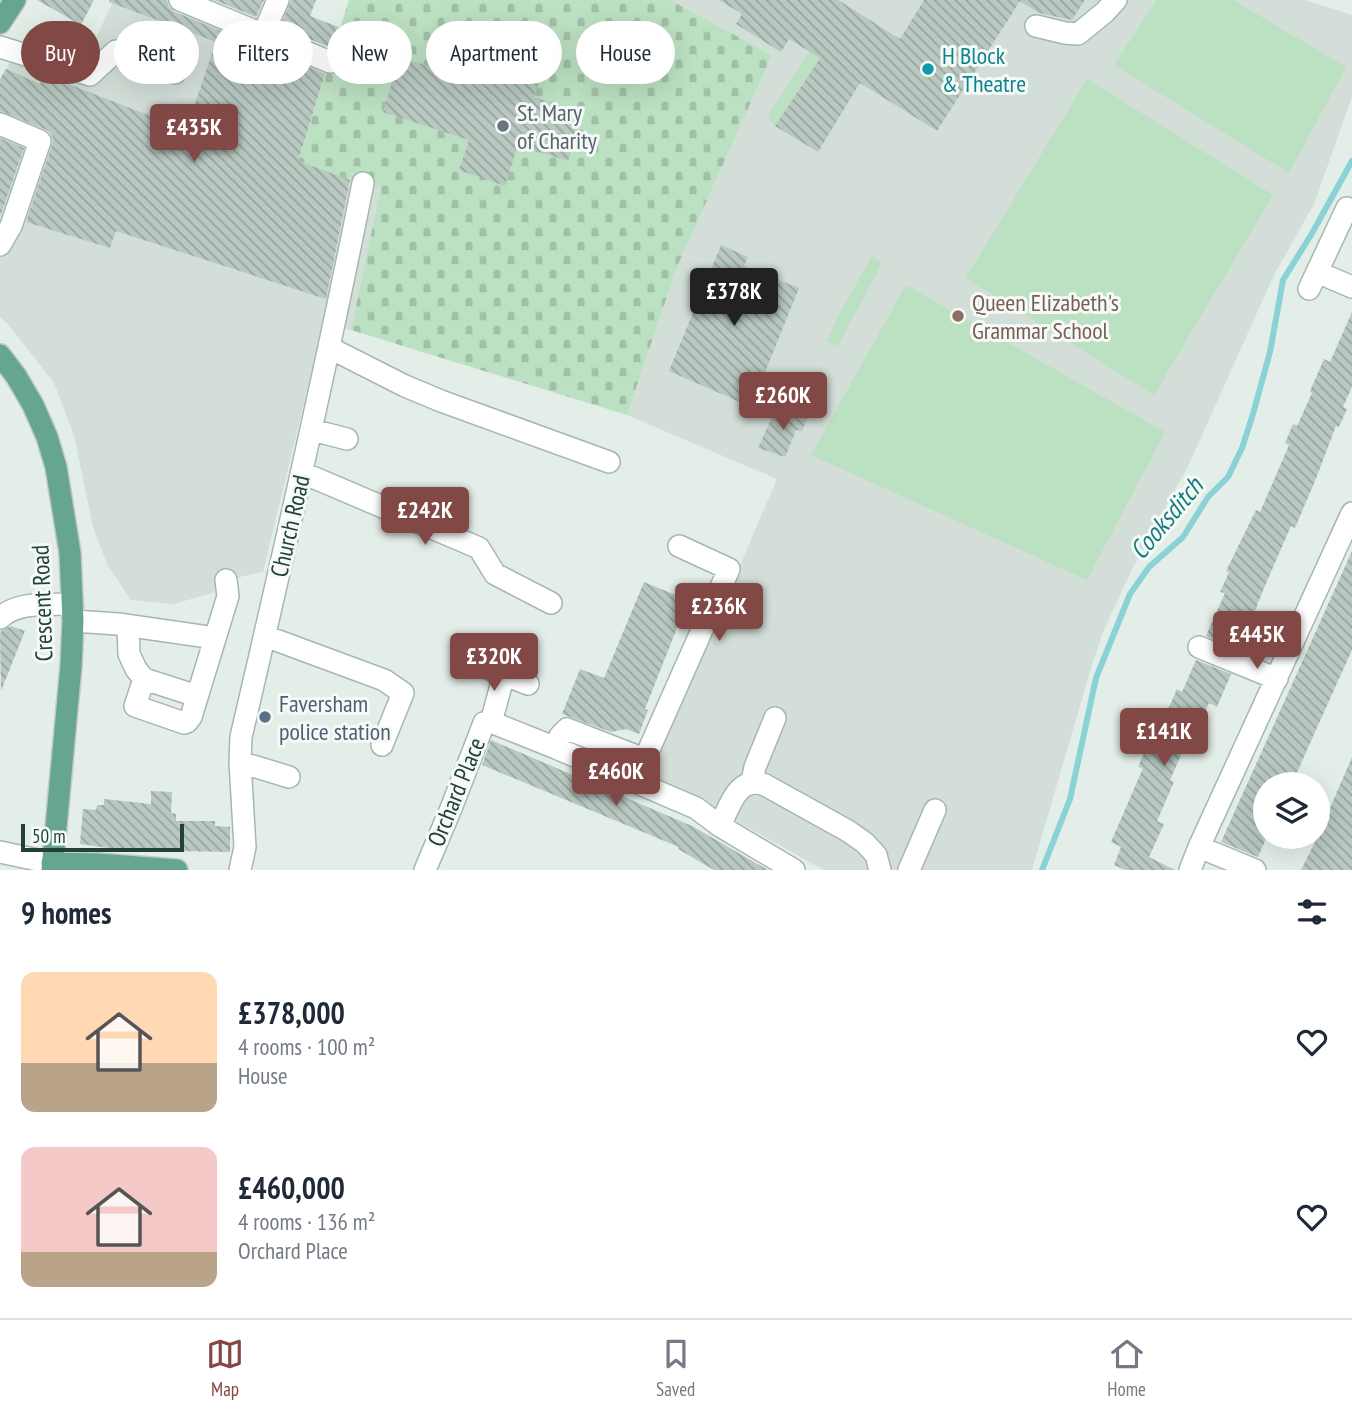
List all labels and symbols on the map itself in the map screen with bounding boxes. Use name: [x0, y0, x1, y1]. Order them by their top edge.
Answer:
place label: H Block & Theatre: [942, 40, 1026, 99]
marker: H Block & Theatre: [920, 61, 936, 77]
place label: St. Mary of Charity: [517, 97, 597, 156]
pin: £435K: [145, 104, 243, 164]
marker: St. Mary of Charity: [495, 118, 511, 134]
pin: £378K: [685, 268, 783, 328]
place label: Queen Elizabeth's Grammar School: [972, 287, 1119, 346]
marker: Queen Elizabeth's Grammar School: [950, 308, 966, 324]
pin: £260K: [734, 372, 832, 432]
water label: Cooksditch: [1122, 469, 1211, 566]
street label: Church Road: [263, 472, 317, 580]
pin: £242K: [376, 488, 474, 547]
street label: Crescent Road: [24, 544, 60, 662]
pin: £236K: [670, 584, 768, 643]
pin: £445K: [1208, 612, 1306, 671]
pin: £320K: [445, 634, 543, 693]
place label: Faversham police station: [279, 688, 391, 747]
pin: £141K: [1115, 708, 1213, 768]
marker: Faversham police station: [257, 709, 273, 725]
street label: Orchard Place: [420, 733, 492, 851]
pin: £460K: [567, 748, 665, 808]
scale bar: [21, 821, 184, 853]

